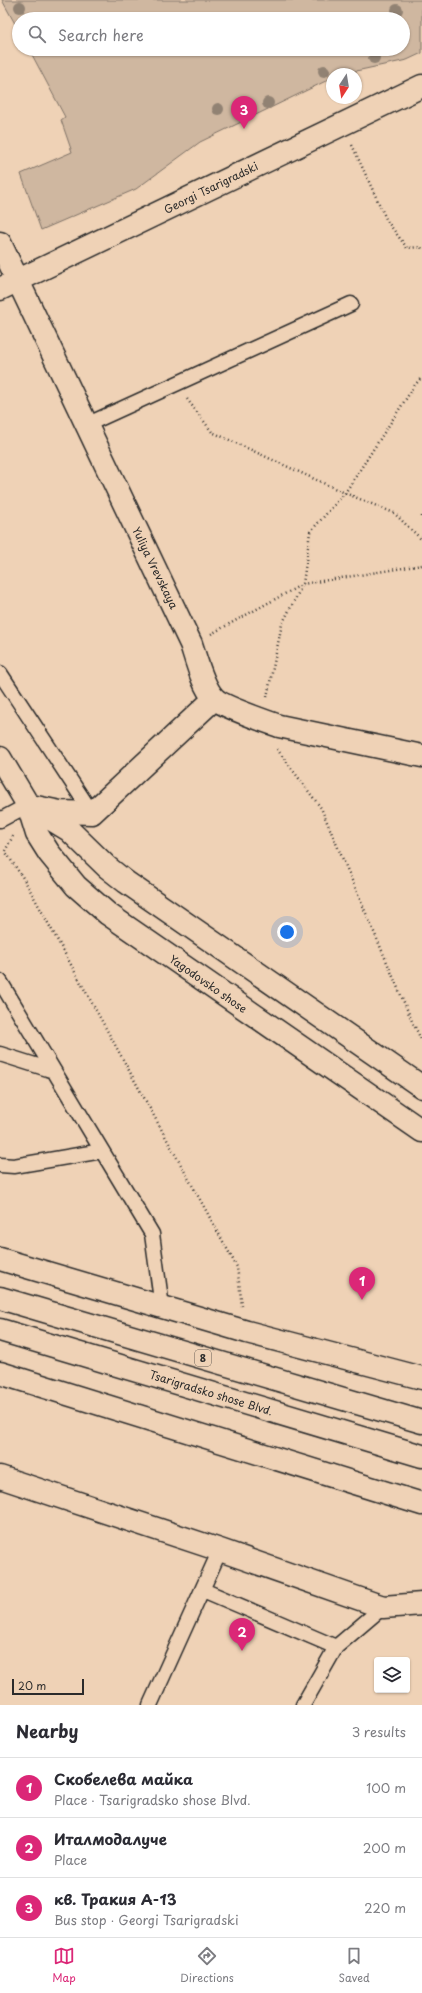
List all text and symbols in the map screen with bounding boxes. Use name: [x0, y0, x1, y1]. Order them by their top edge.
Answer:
search box: [12, 12, 410, 56]
icon: search: [26, 23, 48, 45]
text: Search here: [58, 23, 144, 46]
north arrow: [326, 68, 362, 104]
pin: 3: [231, 96, 257, 129]
street label: Georgi Tsarigradski: [161, 157, 261, 218]
street label: Yuliya Vrevskaya: [128, 524, 183, 612]
your location: [277, 922, 297, 942]
street label: Yagodovsko shose: [166, 950, 251, 1017]
pin: 1: [349, 1267, 375, 1300]
road number: 8: [195, 1350, 211, 1366]
street label: Tsarigradsko shose Blvd.: [147, 1366, 275, 1419]
pin: 2: [229, 1618, 255, 1651]
map controls: [374, 1657, 410, 1693]
button: layers: [374, 1657, 410, 1693]
scale bar: [12, 1677, 84, 1696]
text: 20 m: [18, 1677, 46, 1694]
text: Nearby: [16, 1718, 78, 1744]
text: 3 results: [352, 1722, 406, 1741]
text: Скобелева майка: [54, 1767, 193, 1790]
text: 1: [26, 1778, 32, 1797]
text: 100 m: [366, 1778, 406, 1797]
text: Place · Tsarigradsko shose Blvd.: [54, 1790, 251, 1809]
text: Италмодалуче: [54, 1827, 167, 1850]
text: 2: [24, 1838, 34, 1857]
text: 200 m: [363, 1838, 406, 1857]
text: Place: [54, 1850, 87, 1869]
text: кв. Тракия А-13: [54, 1887, 177, 1910]
text: 3: [25, 1898, 33, 1917]
text: 220 m: [364, 1898, 406, 1917]
text: Bus stop · Georgi Tsarigradski: [54, 1910, 239, 1929]
tab: Map: [52, 1945, 76, 1986]
tab: Directions: [180, 1945, 234, 1986]
tab: Saved: [338, 1945, 370, 1986]

